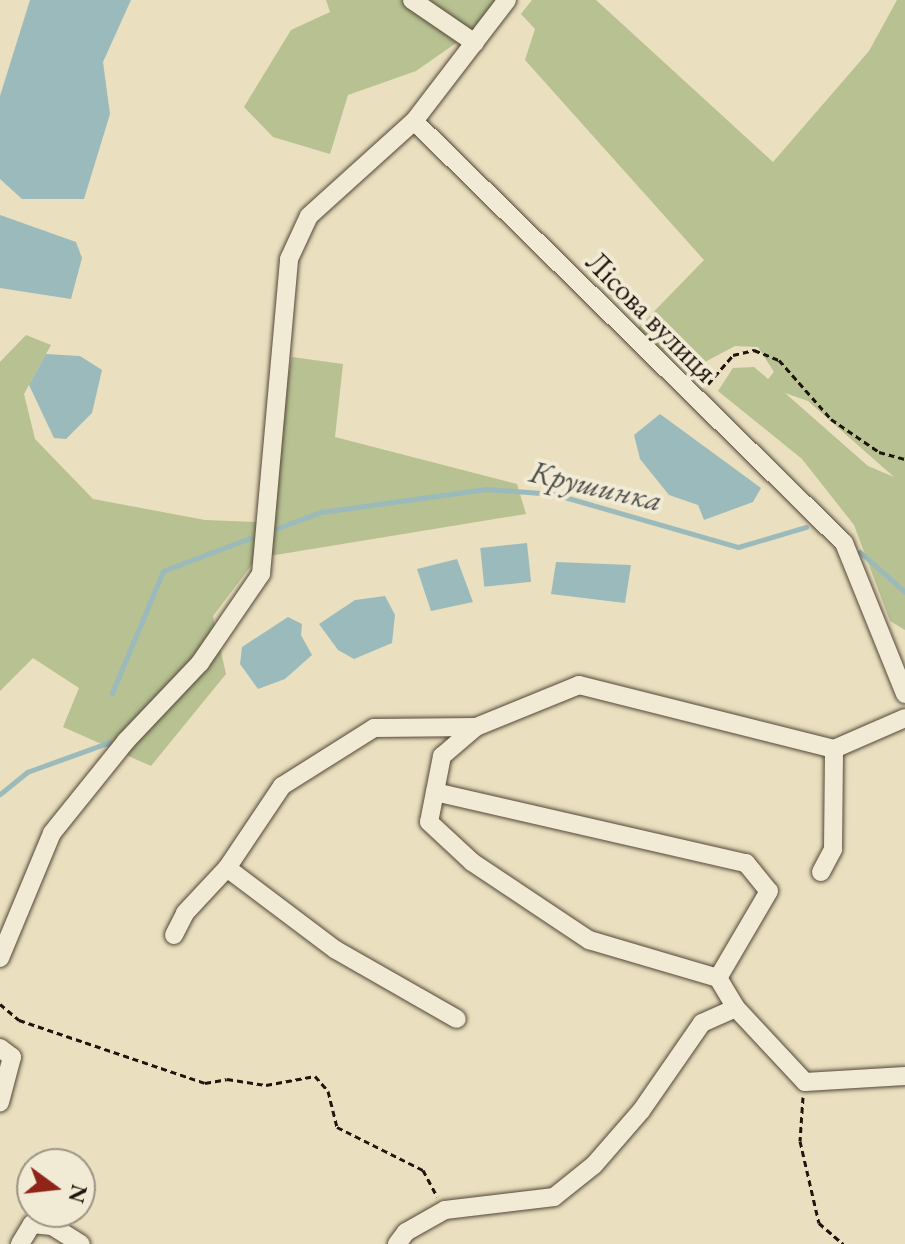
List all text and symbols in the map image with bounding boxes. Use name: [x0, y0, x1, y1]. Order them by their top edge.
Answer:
street label: Лісова вулиця: [578, 244, 724, 390]
water label: Крушинка: [526, 452, 666, 520]
north arrow: [16, 1148, 96, 1228]
text: N: [61, 1181, 94, 1206]

